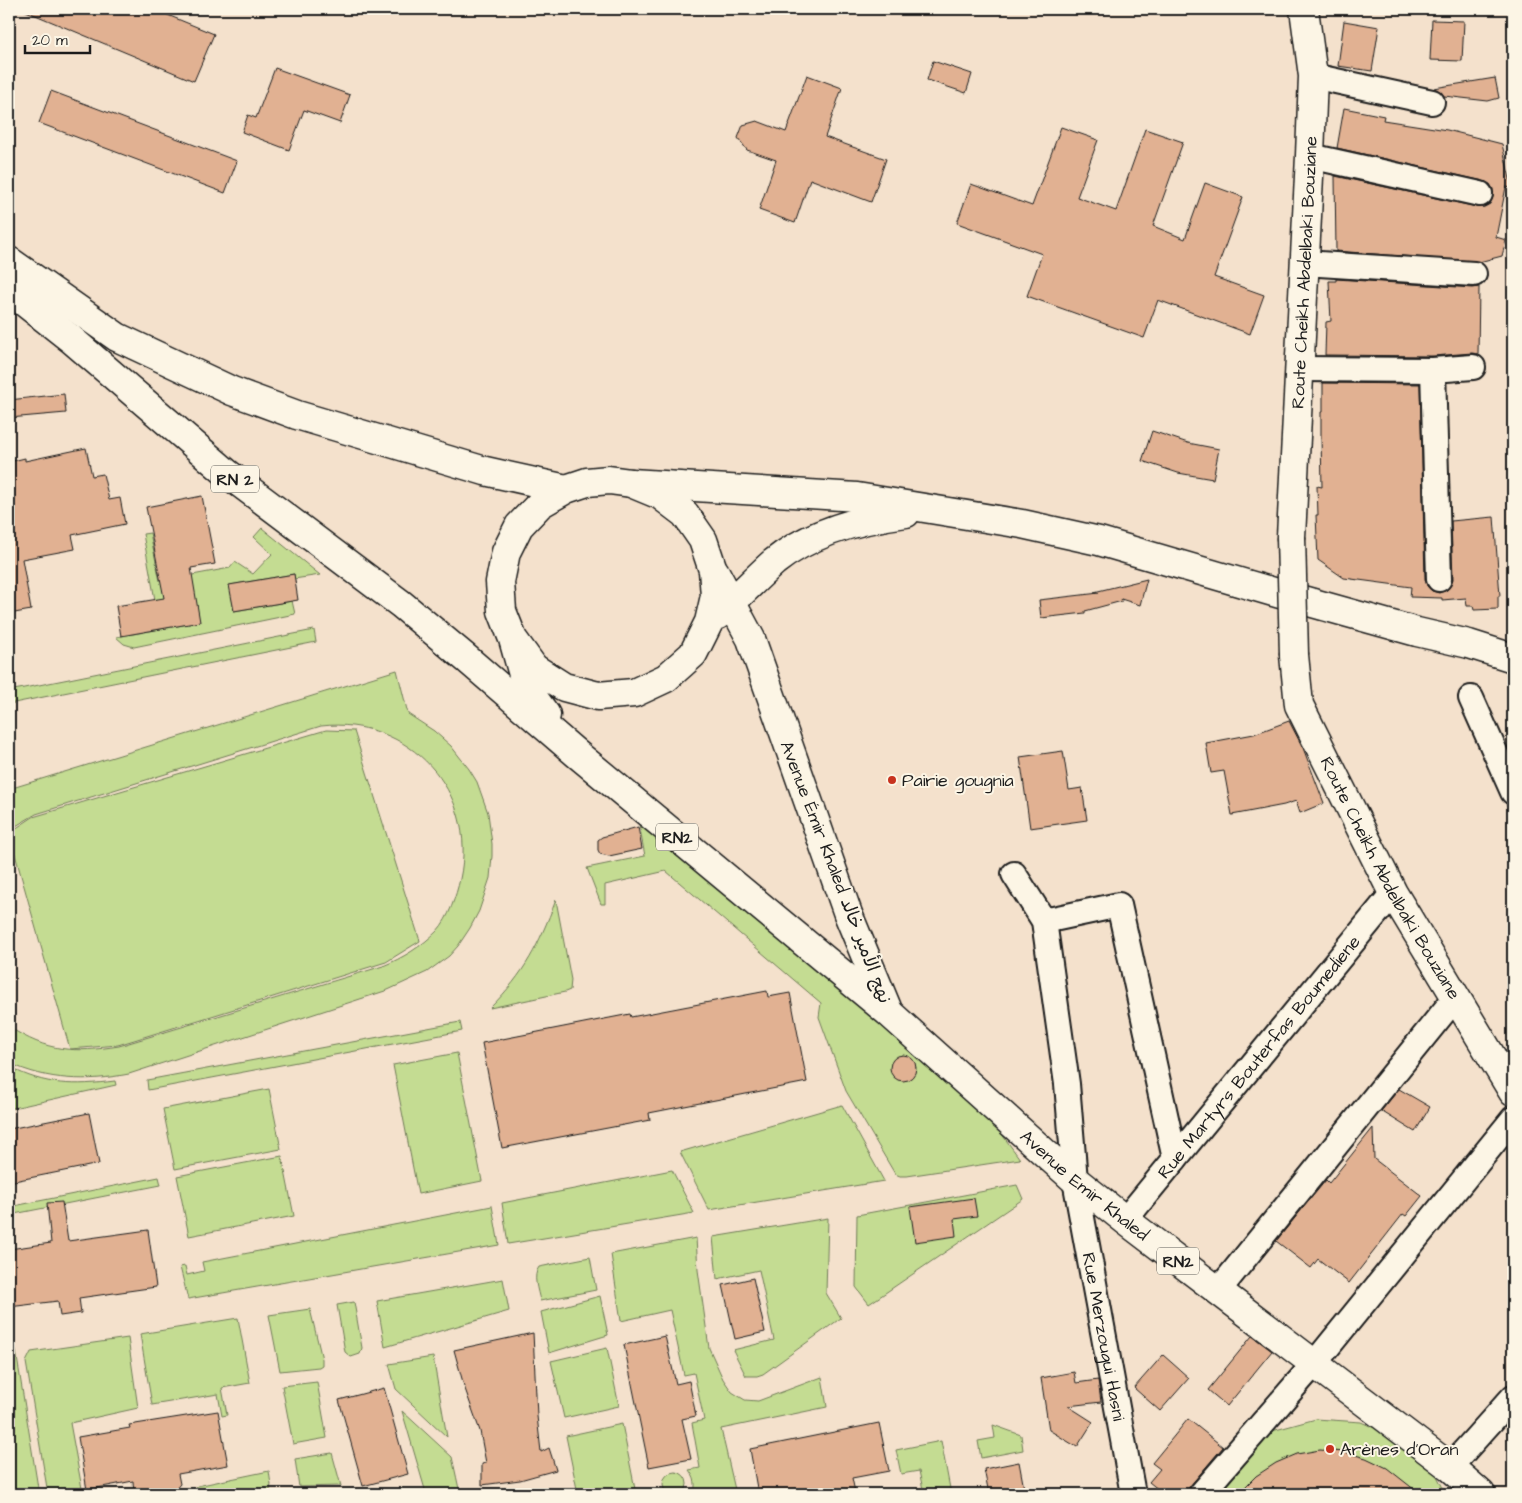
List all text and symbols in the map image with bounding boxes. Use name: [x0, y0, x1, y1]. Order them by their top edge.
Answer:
scale bar: [25, 22, 90, 54]
text: 20 m: [32, 30, 68, 51]
street label: Route Cheikh Abdelbaki Bouziane: [1285, 135, 1324, 409]
road number: RN 2: [211, 466, 259, 492]
street label: Avenue Émir Khaled نهج الأمير خالد: [774, 737, 897, 1007]
street label: Route Cheikh Abdelbaki Bouziane: [1314, 753, 1466, 1005]
place label: Pairie gougnia: [902, 768, 1014, 794]
marker: Pairie gougnia: [886, 774, 898, 786]
road number: RN2: [656, 824, 698, 850]
street label: Rue Martyrs Bouterfas Boumediene: [1152, 930, 1367, 1184]
street label: Avenue Emir Khaled: [1014, 1124, 1154, 1247]
road number: RN2: [1157, 1248, 1199, 1274]
street label: Rue Merzougui Hasni: [1076, 1250, 1131, 1423]
place label: Arènes d'Oran: [1340, 1437, 1458, 1462]
marker: Arènes d'Oran: [1324, 1443, 1336, 1455]

